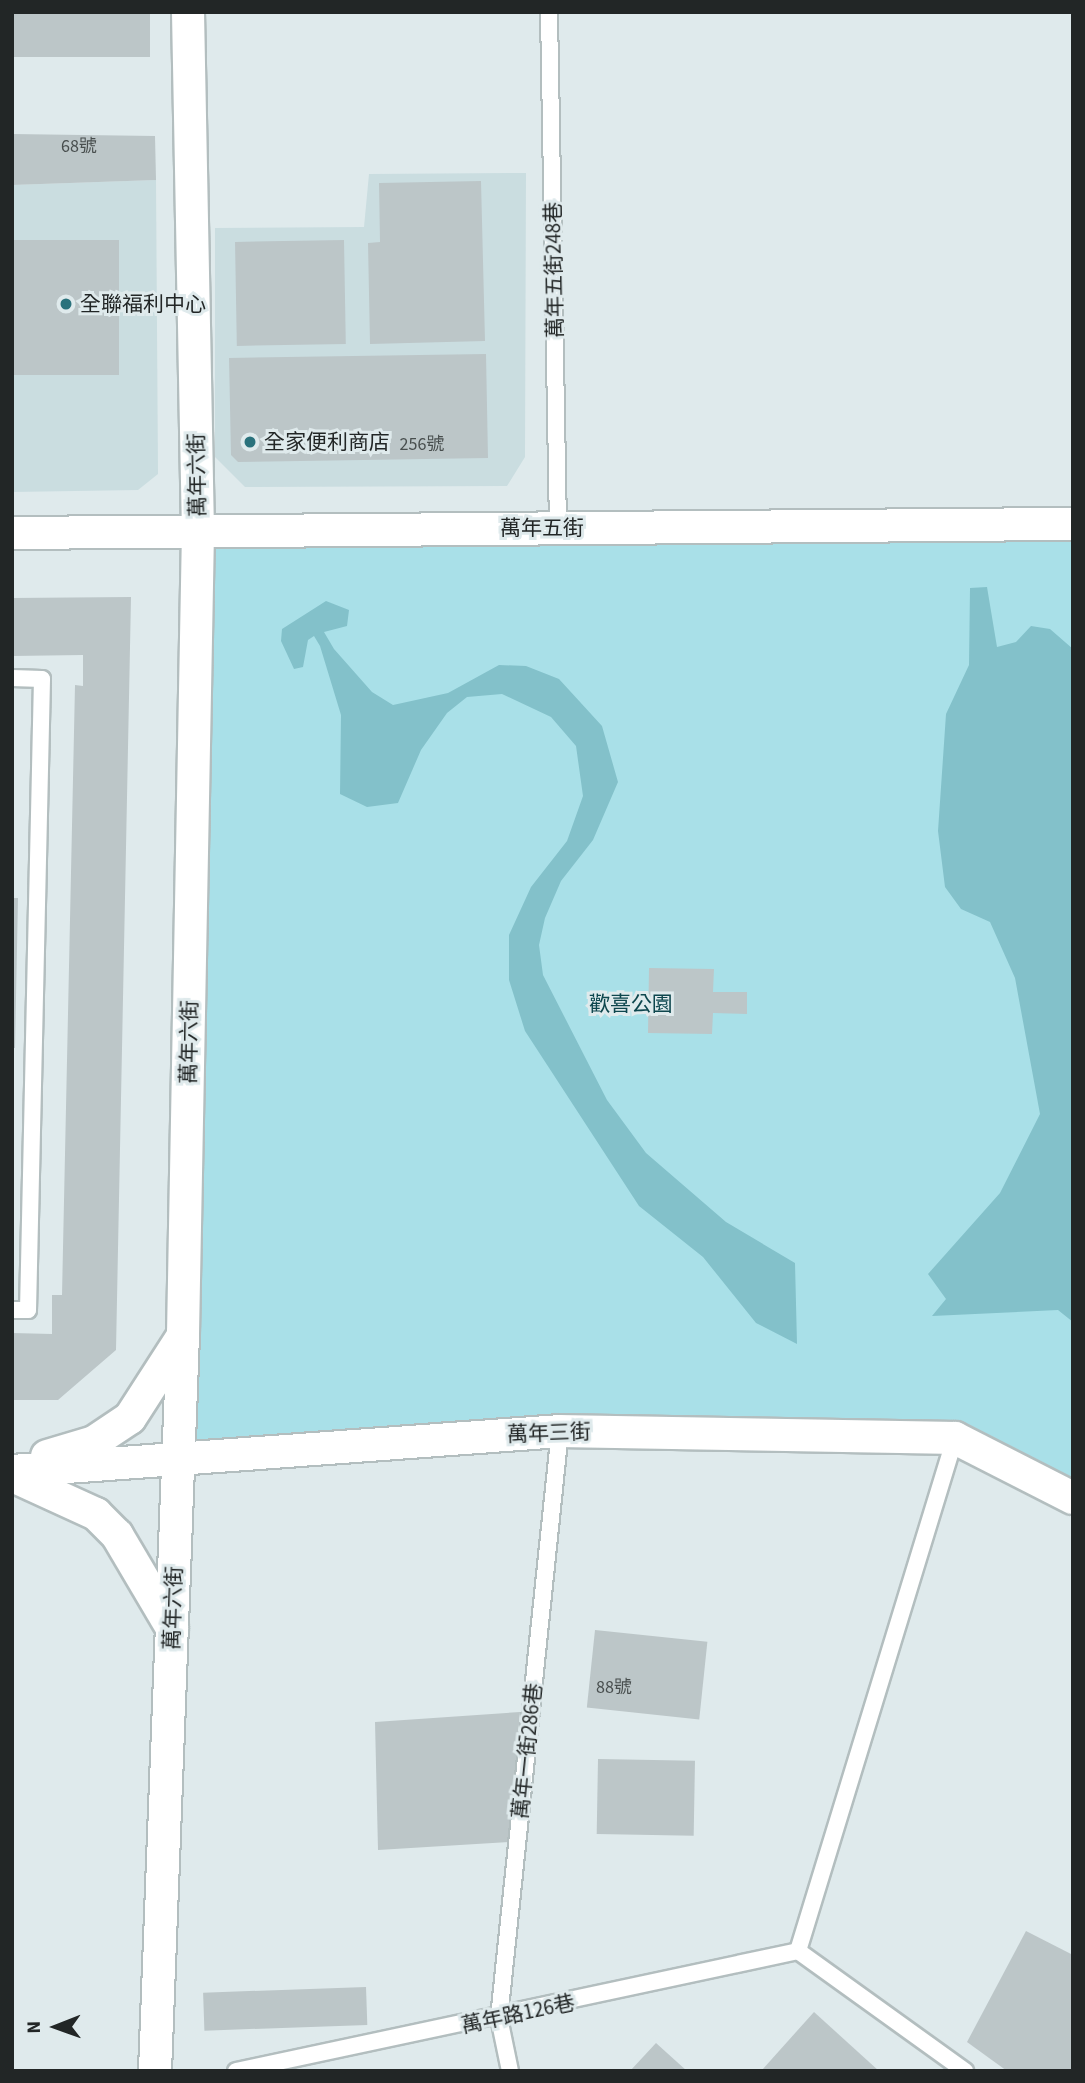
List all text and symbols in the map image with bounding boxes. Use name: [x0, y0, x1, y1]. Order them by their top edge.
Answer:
house number: 68號: [61, 136, 97, 158]
street label: 萬年五街248巷: [540, 202, 568, 338]
place label: 全聯福利中心: [80, 291, 206, 317]
marker: 全聯福利中心: [58, 296, 74, 312]
place label: 全家便利商店: [264, 429, 390, 455]
street label: 萬年六街: [184, 433, 210, 517]
marker: 全家便利商店: [242, 434, 258, 450]
house number: 256號: [400, 434, 444, 456]
street label: 萬年五街: [500, 515, 584, 541]
park label: 歡喜公園: [589, 991, 673, 1017]
street label: 萬年六街: [176, 1000, 202, 1084]
street label: 萬年三街: [507, 1419, 591, 1447]
street label: 萬年六街: [159, 1566, 187, 1650]
house number: 88號: [596, 1677, 632, 1699]
street label: 萬年一街286巷: [507, 1682, 547, 1820]
street label: 萬年路126巷: [459, 1990, 577, 2038]
north arrow: [21, 1992, 91, 2062]
text: N: [21, 2021, 48, 2034]

